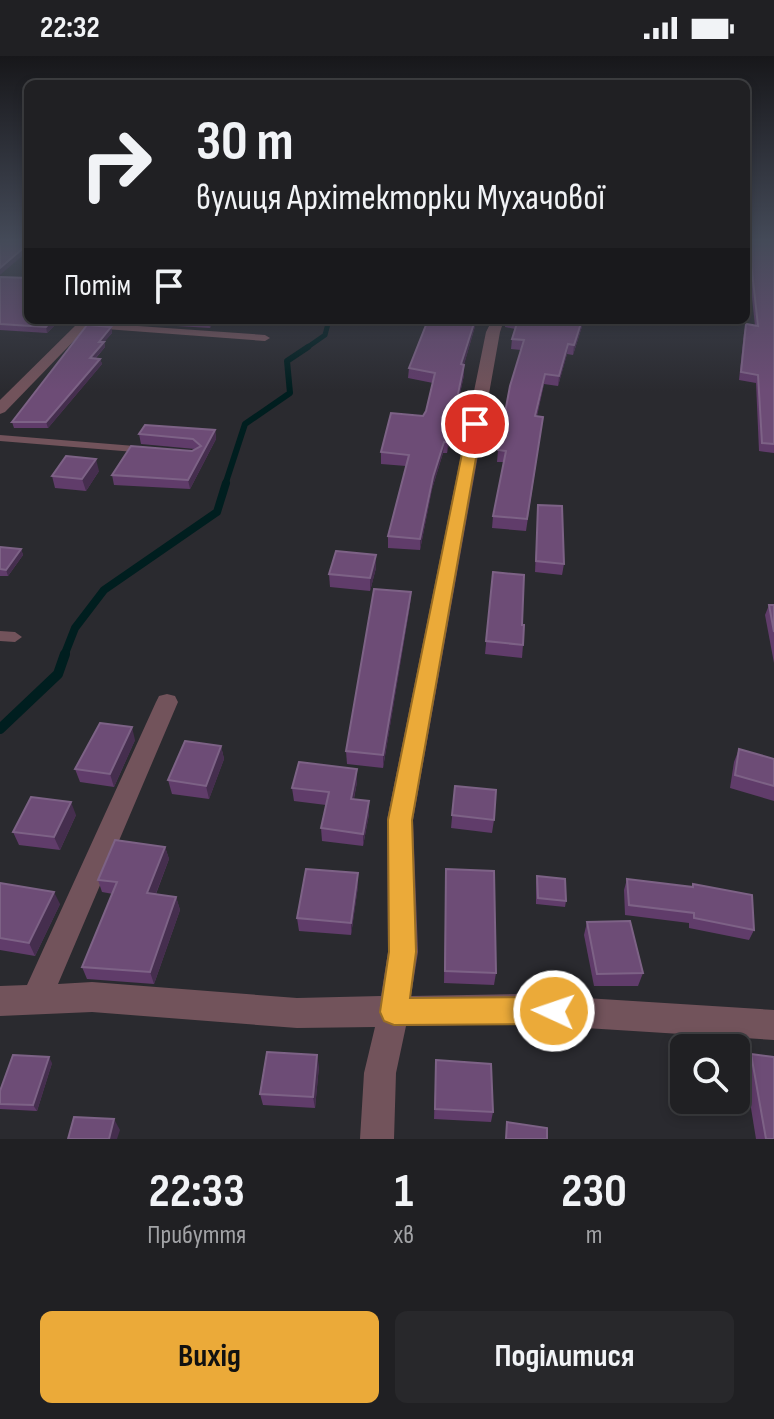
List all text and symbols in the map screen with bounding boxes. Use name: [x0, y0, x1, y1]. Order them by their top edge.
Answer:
text: 22:32: [40, 10, 100, 46]
text: 30 m: [196, 109, 294, 176]
icon: right: [64, 112, 168, 216]
text: вулиця Архітекторки Мухачової: [196, 177, 605, 220]
icon: arrive: [147, 264, 191, 308]
text: Потім: [64, 268, 131, 304]
pin: [441, 390, 509, 458]
icon: arrive: [453, 402, 497, 446]
position arrow: [512, 969, 596, 1053]
map controls: [670, 1034, 750, 1114]
button: search: [670, 1034, 750, 1114]
text: 22:33: [149, 1163, 245, 1220]
text: 1: [394, 1163, 413, 1220]
text: 230: [561, 1163, 627, 1220]
text: Прибуття: [147, 1220, 246, 1251]
text: хв: [394, 1220, 414, 1251]
text: m: [586, 1220, 602, 1251]
button: Вихід: [40, 1311, 379, 1403]
button: Поділитися: [395, 1311, 734, 1403]

